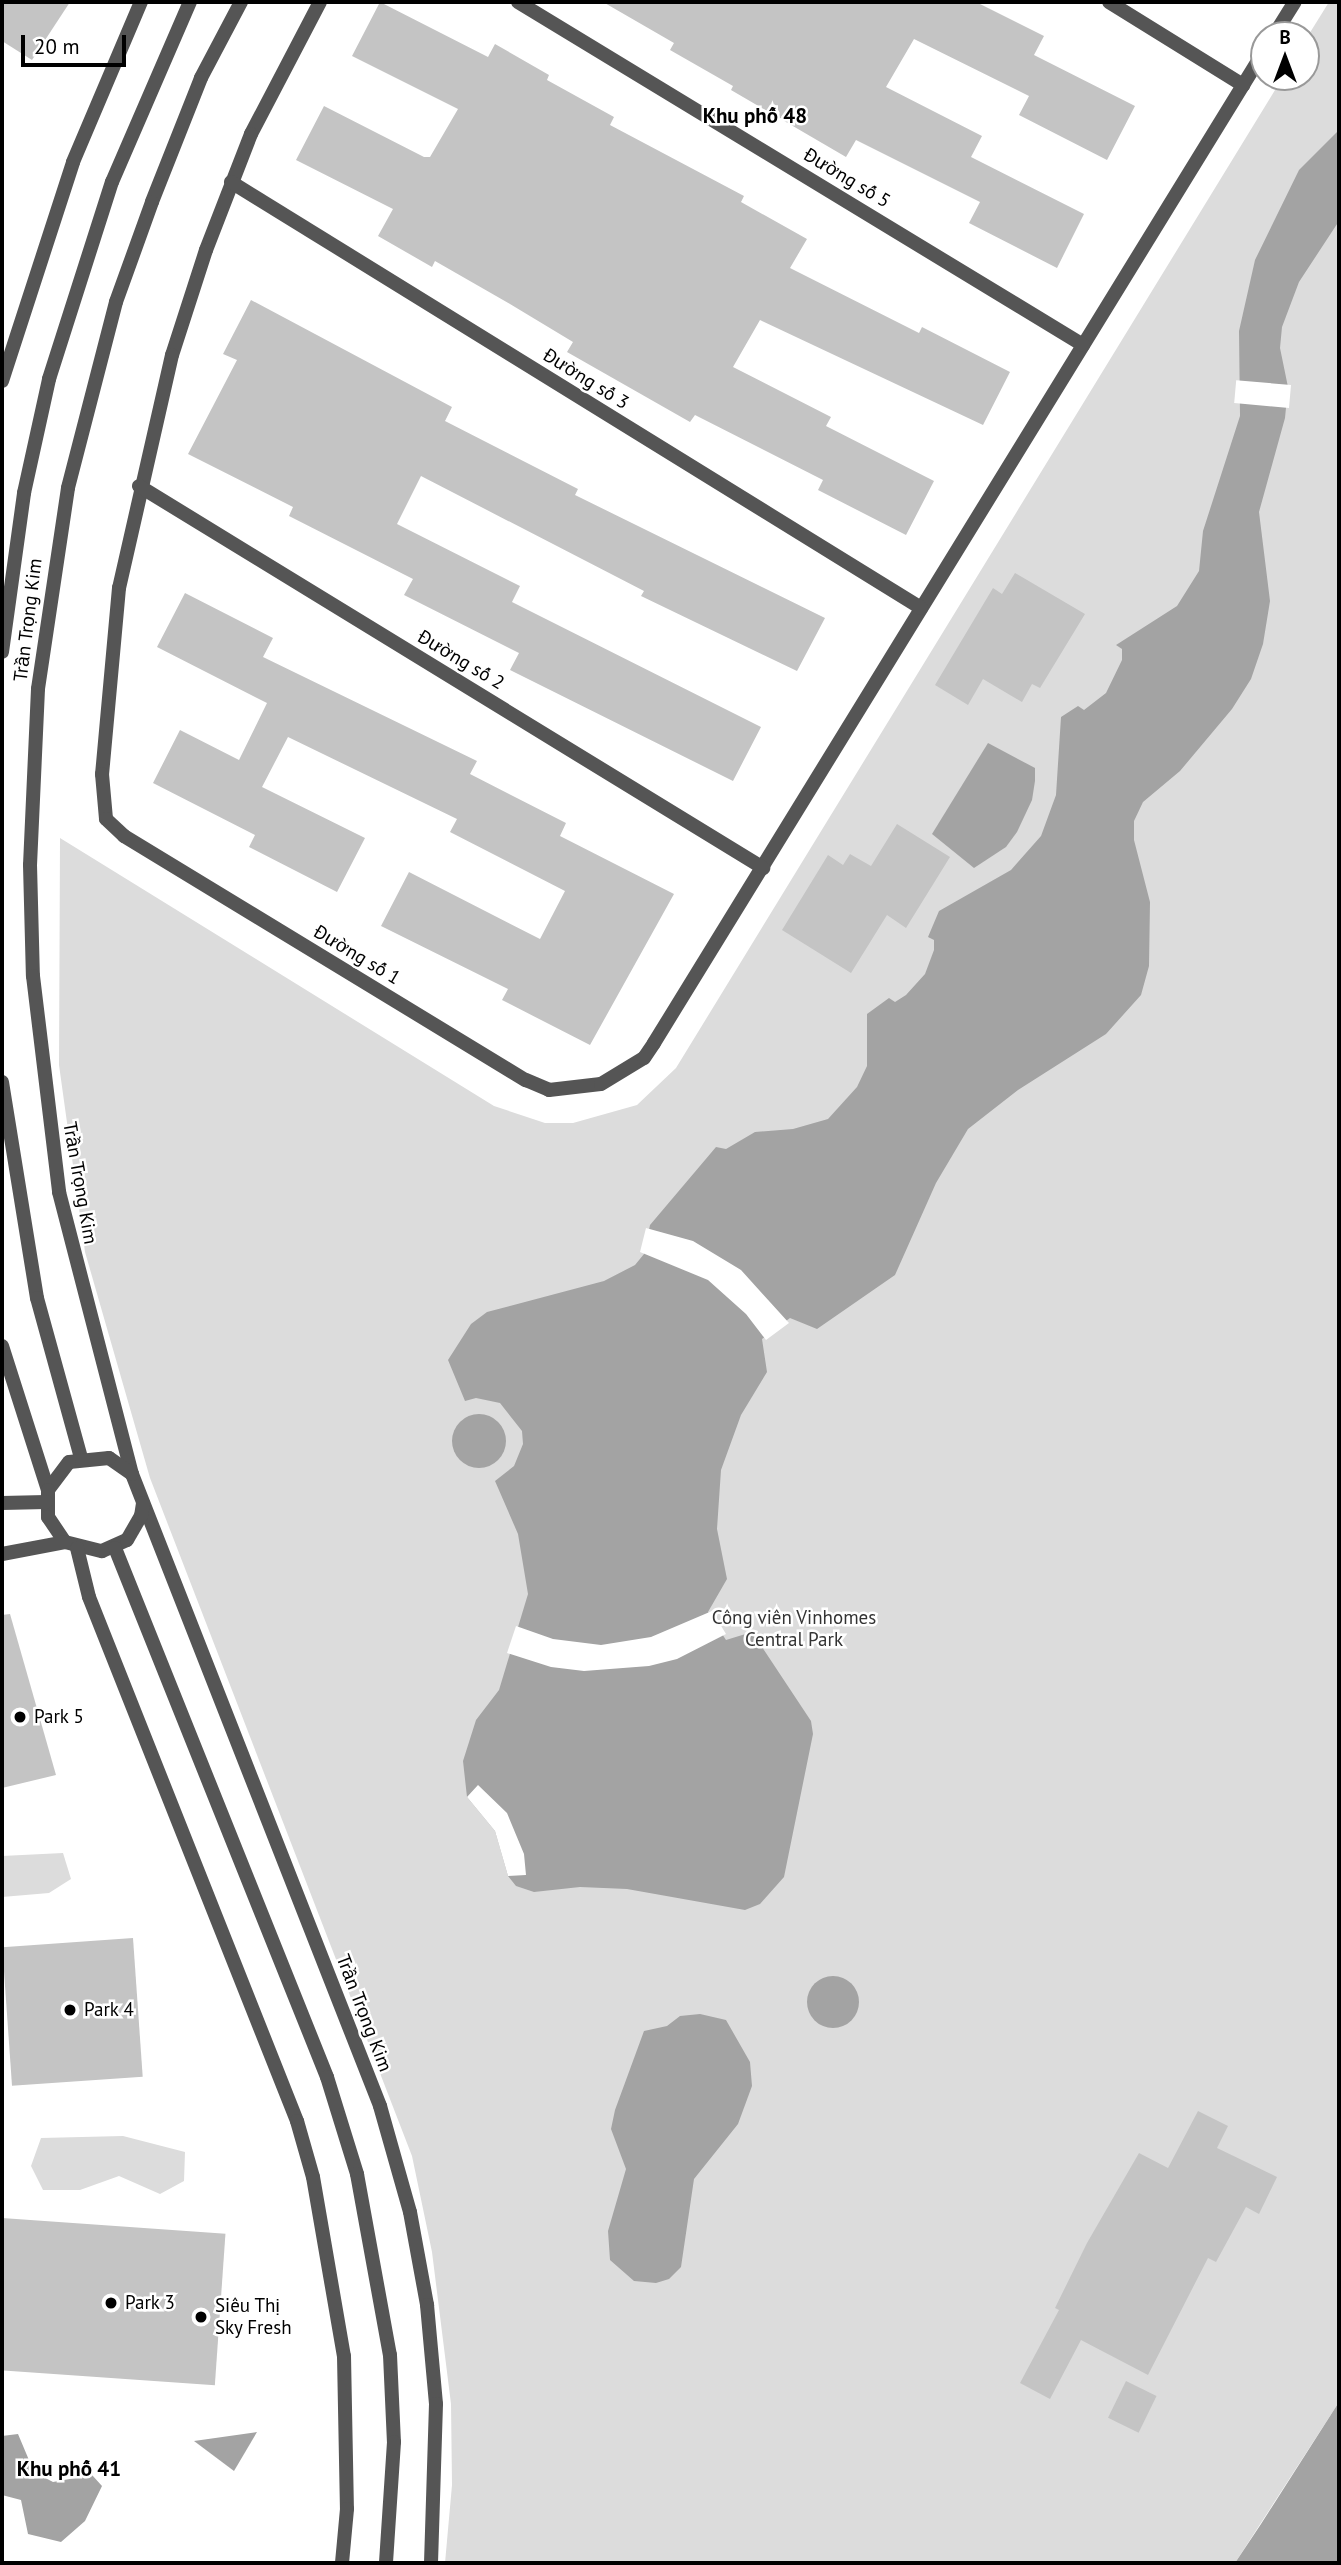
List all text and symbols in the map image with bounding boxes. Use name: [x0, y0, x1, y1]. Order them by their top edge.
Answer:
scale bar: [24, 21, 130, 65]
north arrow: [1250, 21, 1320, 91]
text: B: [1279, 25, 1291, 49]
text: 20 m: [34, 33, 80, 60]
district label: Khu phố 48: [703, 103, 807, 129]
street label: Đường số 5: [800, 143, 894, 213]
street label: Đường số 3: [539, 344, 633, 414]
street label: Trần Trọng Kim: [9, 557, 47, 683]
street label: Đường số 2: [414, 625, 508, 695]
street label: Đường số 1: [310, 920, 404, 990]
street label: Trần Trọng Kim: [58, 1120, 102, 1246]
park label: Công viên Vinhomes Central Park: [711, 1607, 877, 1651]
place label: Park 5: [34, 1706, 84, 1728]
marker: Park 5: [12, 1709, 28, 1725]
street label: Trần Trọng Kim: [331, 1951, 397, 2075]
place label: Park 4: [84, 1999, 134, 2021]
marker: Park 4: [62, 2002, 78, 2018]
place label: Park 3: [125, 2292, 175, 2314]
marker: Park 3: [103, 2295, 119, 2311]
place label: Siêu Thị Sky Fresh: [215, 2295, 292, 2339]
marker: Siêu Thị Sky Fresh: [193, 2309, 209, 2325]
district label: Khu phố 41: [17, 2456, 121, 2482]

